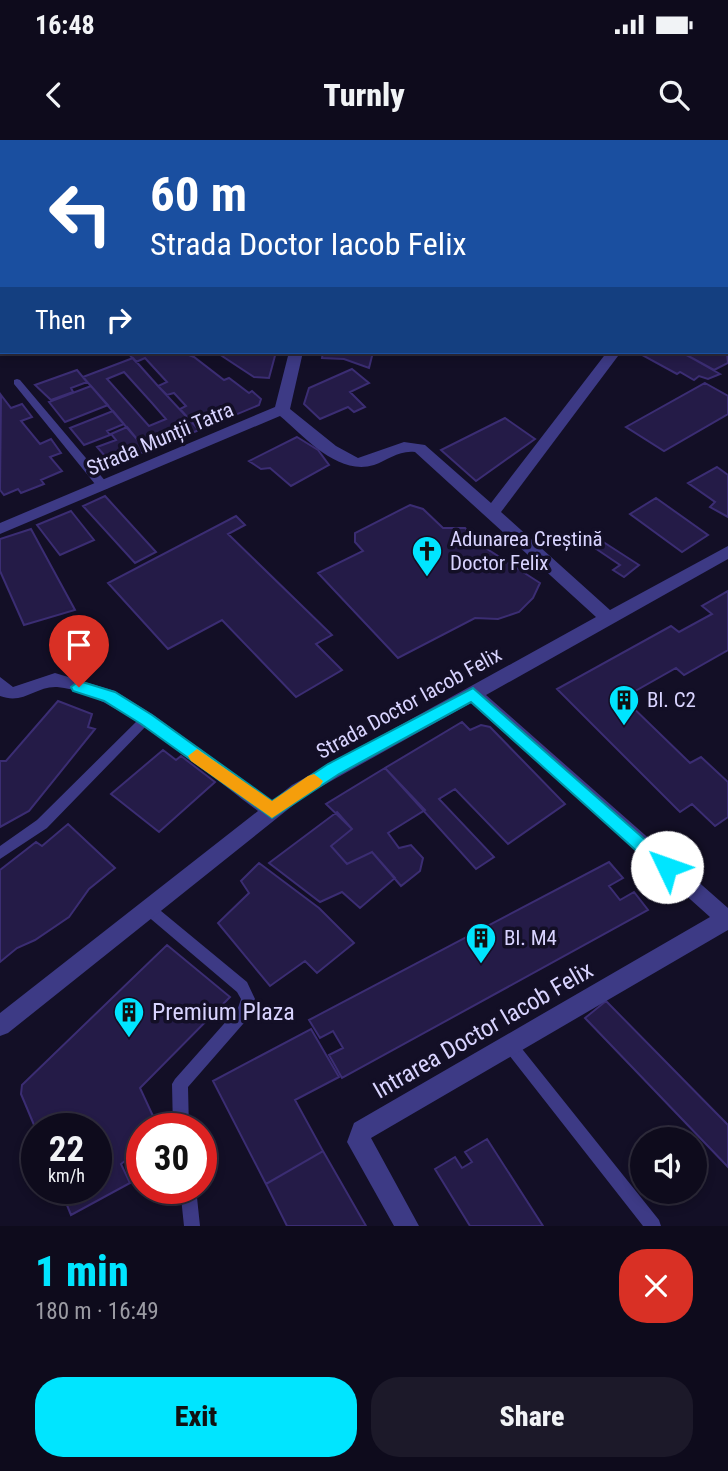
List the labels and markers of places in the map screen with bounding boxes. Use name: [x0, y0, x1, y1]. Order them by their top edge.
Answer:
place label: Adunarea Creștină Doctor Felix: [450, 527, 603, 575]
church icon: Adunarea Creștină Doctor Felix: [410, 534, 444, 578]
pin: [49, 615, 109, 687]
building icon: Bl. C2: [607, 683, 641, 727]
place label: Bl. C2: [647, 688, 696, 712]
building icon: Bl. M4: [464, 921, 498, 965]
place label: Bl. M4: [504, 926, 557, 950]
building icon: Premium Plaza: [112, 995, 146, 1039]
place label: Premium Plaza: [152, 998, 295, 1026]

